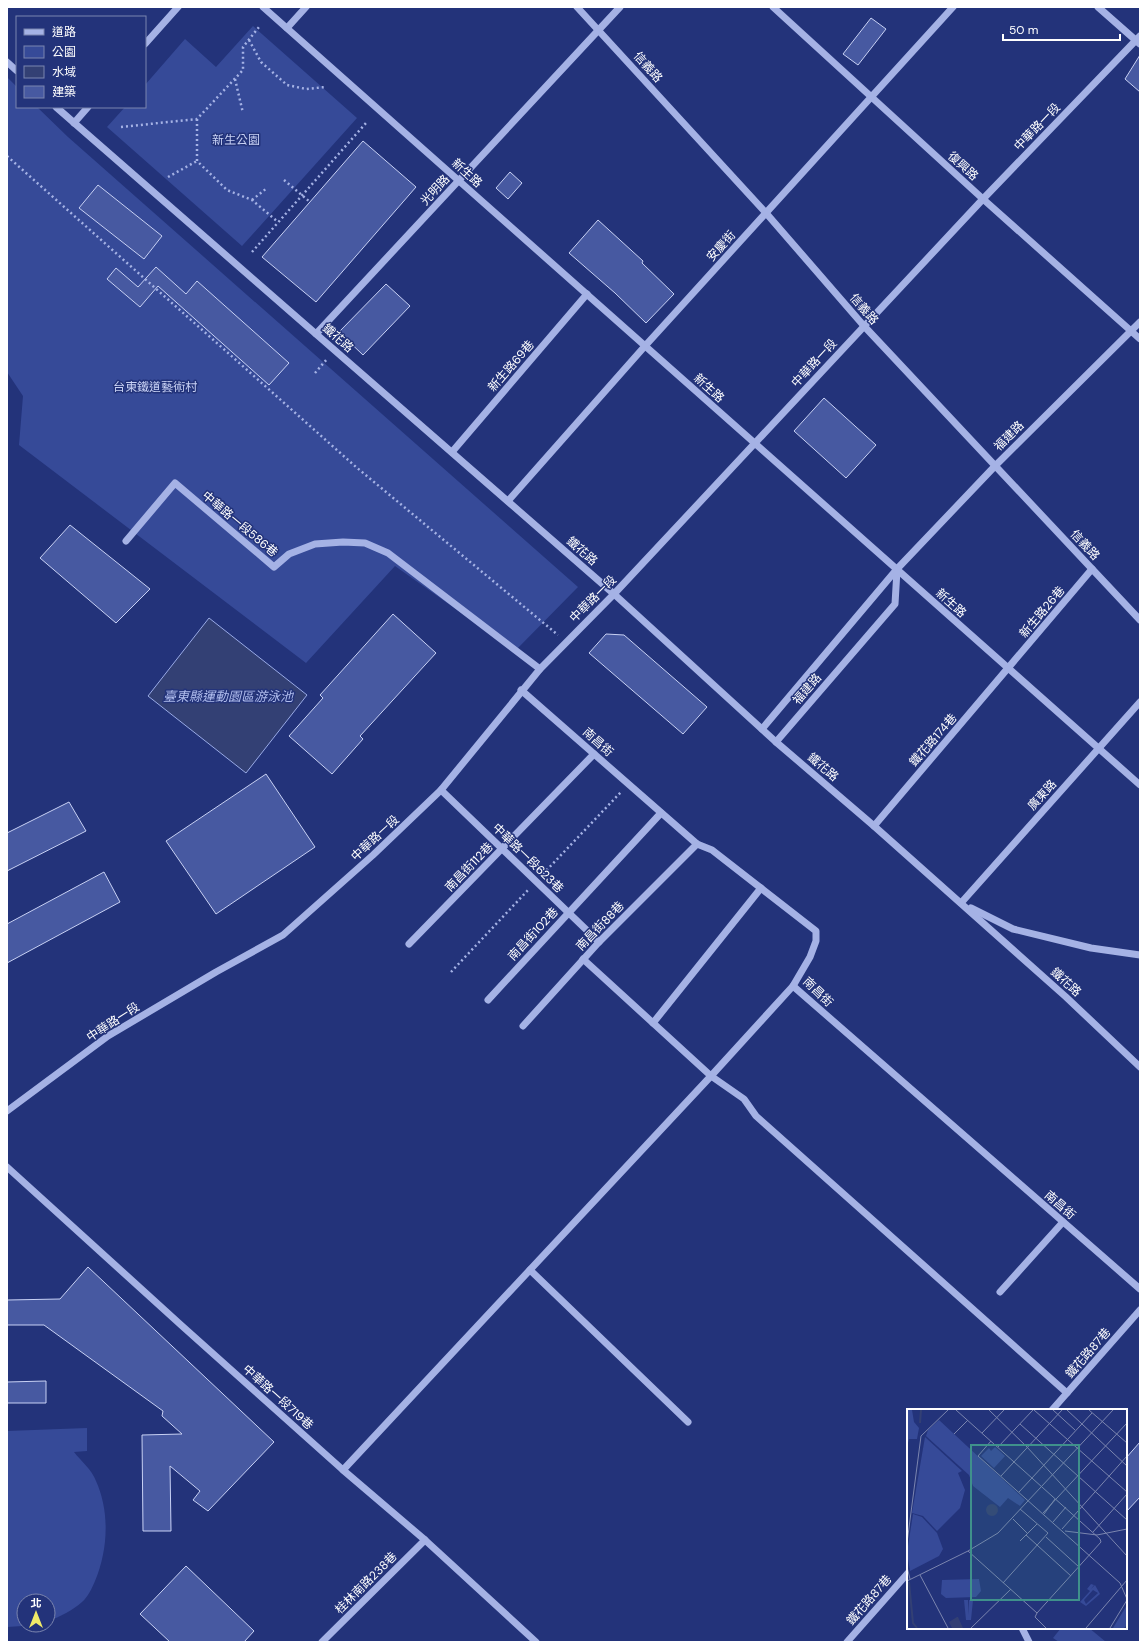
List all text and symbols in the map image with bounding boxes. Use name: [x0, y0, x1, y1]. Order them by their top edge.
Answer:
legend: [16, 16, 146, 108]
scale bar: [1003, 16, 1120, 42]
text: 50 m: [1009, 22, 1038, 38]
text: 道路: [52, 24, 76, 40]
text: 公園: [52, 44, 76, 60]
street label: 信義路: [630, 48, 666, 86]
text: 水域: [52, 64, 76, 80]
text: 建築: [52, 84, 76, 100]
street label: 中華路一段: [1010, 100, 1064, 154]
park label: 新生公園: [212, 132, 260, 148]
street label: 復興路: [944, 148, 982, 184]
street label: 新生路: [448, 155, 486, 191]
street label: 光明路: [417, 171, 453, 209]
street label: 安慶街: [703, 227, 739, 265]
street label: 信義路: [846, 290, 882, 328]
street label: 鐵花路: [319, 320, 357, 356]
street label: 中華路一段: [788, 336, 840, 390]
street label: 新生路69巷: [484, 337, 538, 395]
street label: 新生路: [690, 370, 728, 406]
park label: 台東鐵道藝術村: [113, 379, 198, 395]
street label: 福建路: [991, 418, 1027, 454]
street label: 中華路一段586巷: [199, 488, 281, 560]
street label: 信義路: [1067, 526, 1103, 564]
street label: 鐵花路: [563, 533, 601, 569]
street label: 中華路一段: [566, 572, 620, 626]
street label: 新生路26巷: [1016, 583, 1068, 641]
street label: 新生路: [932, 585, 970, 621]
street label: 福建路: [789, 670, 825, 708]
water label: 臺東縣運動園區游泳池: [163, 688, 295, 705]
street label: 鐵花路174巷: [906, 710, 960, 770]
street label: 南昌街: [579, 724, 617, 760]
street label: 鐵花路: [804, 749, 842, 785]
street label: 廣東路: [1024, 776, 1060, 814]
street label: 中華路一段: [348, 812, 402, 864]
street label: 中華路一段623巷: [489, 820, 567, 896]
street label: 南昌街112巷: [442, 839, 496, 895]
street label: 南昌街88巷: [573, 898, 627, 954]
street label: 南昌街102巷: [504, 904, 562, 964]
street label: 鐵花路: [1047, 964, 1085, 1000]
street label: 南昌街: [799, 974, 837, 1010]
street label: 中華路一段: [83, 999, 143, 1045]
street label: 南昌街: [1041, 1187, 1079, 1223]
street label: 鐵花路87巷: [1062, 1325, 1114, 1381]
street label: 中華路一段719巷: [239, 1361, 317, 1433]
inset map: [907, 1409, 1127, 1629]
street label: 桂林南路238巷: [332, 1549, 400, 1617]
street label: 鐵花路87巷: [843, 1572, 895, 1628]
north arrow: [16, 1593, 56, 1633]
text: 北: [31, 1596, 42, 1610]

